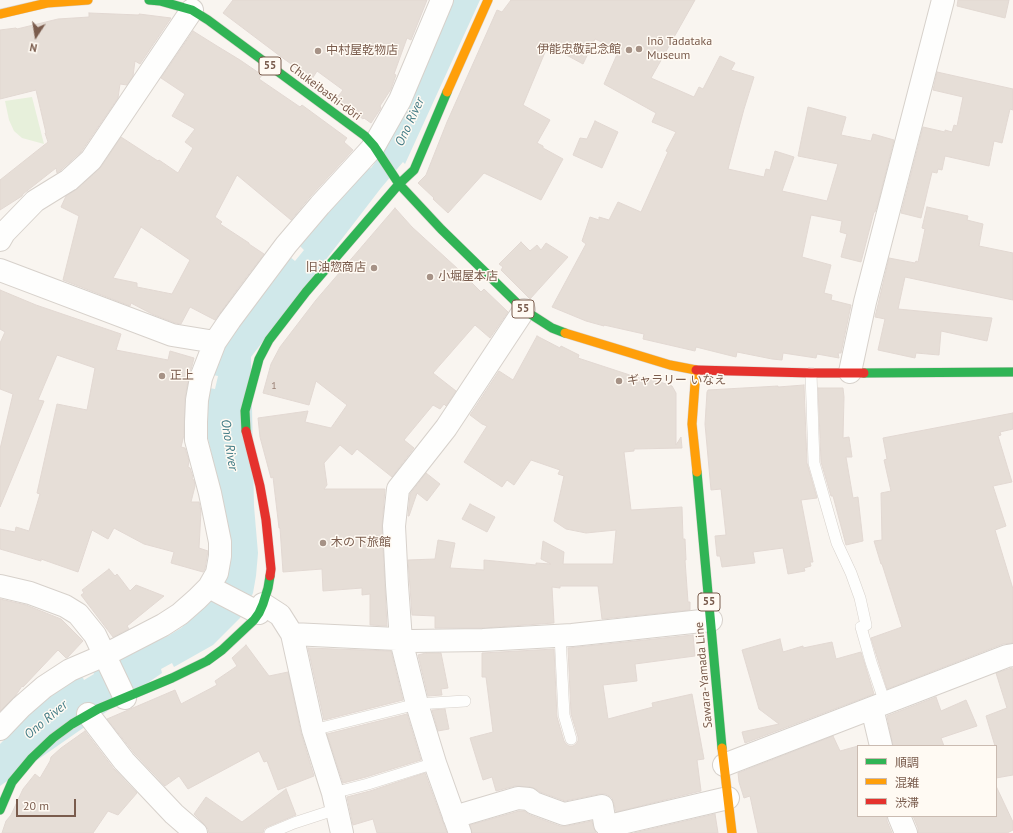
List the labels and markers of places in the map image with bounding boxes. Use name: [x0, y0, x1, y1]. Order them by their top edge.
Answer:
place label: Inō Tadataka Museum: [647, 35, 712, 63]
place label: 伊能忠敬記念館: [537, 43, 621, 57]
place label: 中村屋乾物店: [326, 44, 398, 58]
marker: Inō Tadataka Museum: [634, 44, 644, 54]
marker: 伊能忠敬記念館: [624, 45, 634, 55]
marker: 中村屋乾物店: [313, 46, 323, 56]
place label: 旧油惣商店: [306, 261, 366, 275]
marker: 旧油惣商店: [369, 263, 379, 273]
place label: 小堀屋本店: [438, 270, 498, 284]
marker: 小堀屋本店: [425, 272, 435, 282]
place label: 正上: [170, 369, 194, 383]
marker: 正上: [157, 371, 167, 381]
place label: ギャラリー いなえ: [627, 374, 726, 388]
marker: ギャラリー いなえ: [614, 376, 624, 386]
place label: 木の下旅館: [331, 536, 391, 550]
marker: 木の下旅館: [318, 538, 328, 548]

